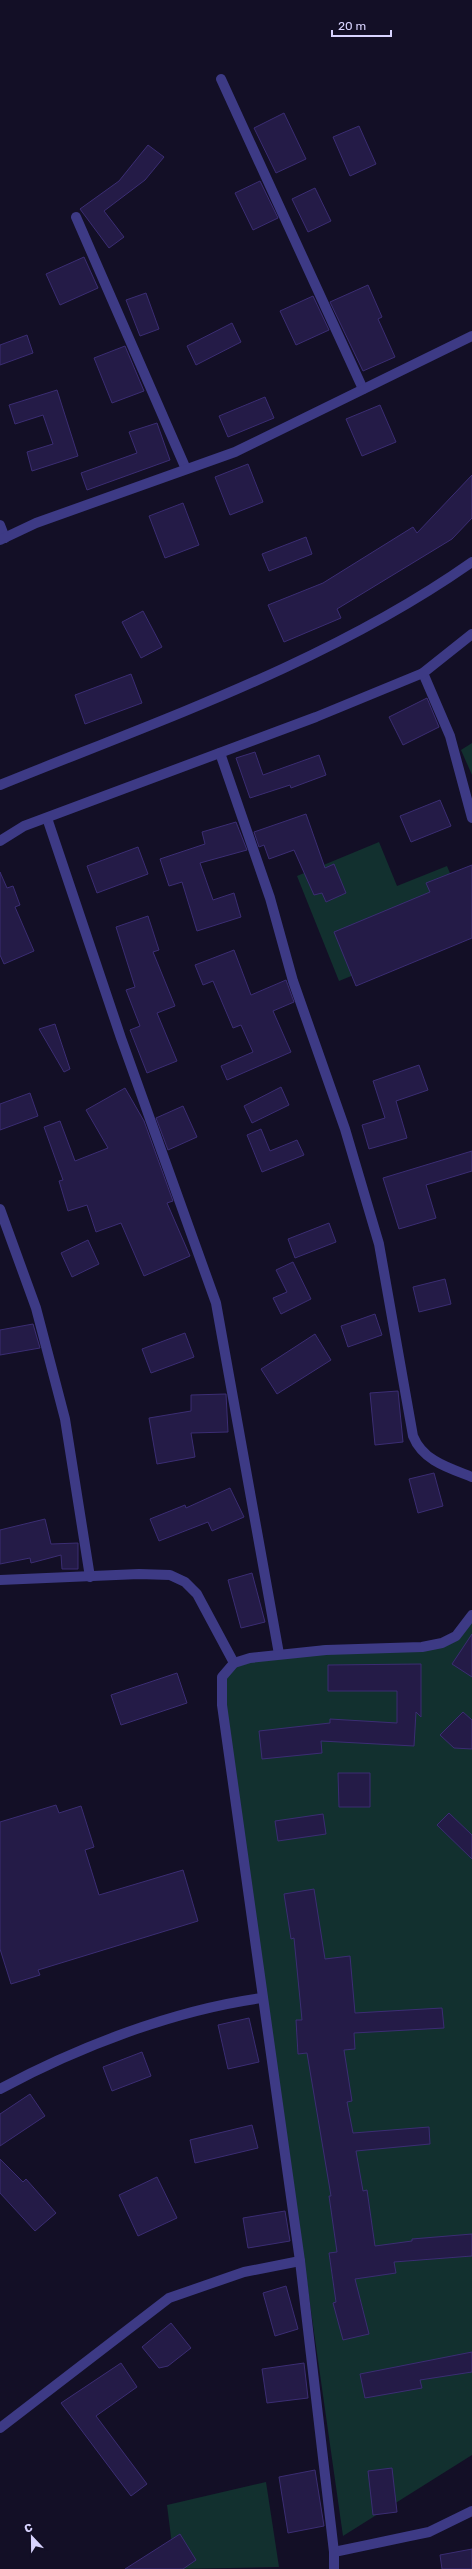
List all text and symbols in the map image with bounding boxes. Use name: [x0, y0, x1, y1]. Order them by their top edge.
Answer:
scale bar: [332, 12, 391, 38]
text: 20 m: [338, 19, 366, 33]
north arrow: [12, 2517, 52, 2557]
text: С: [22, 2521, 35, 2536]

